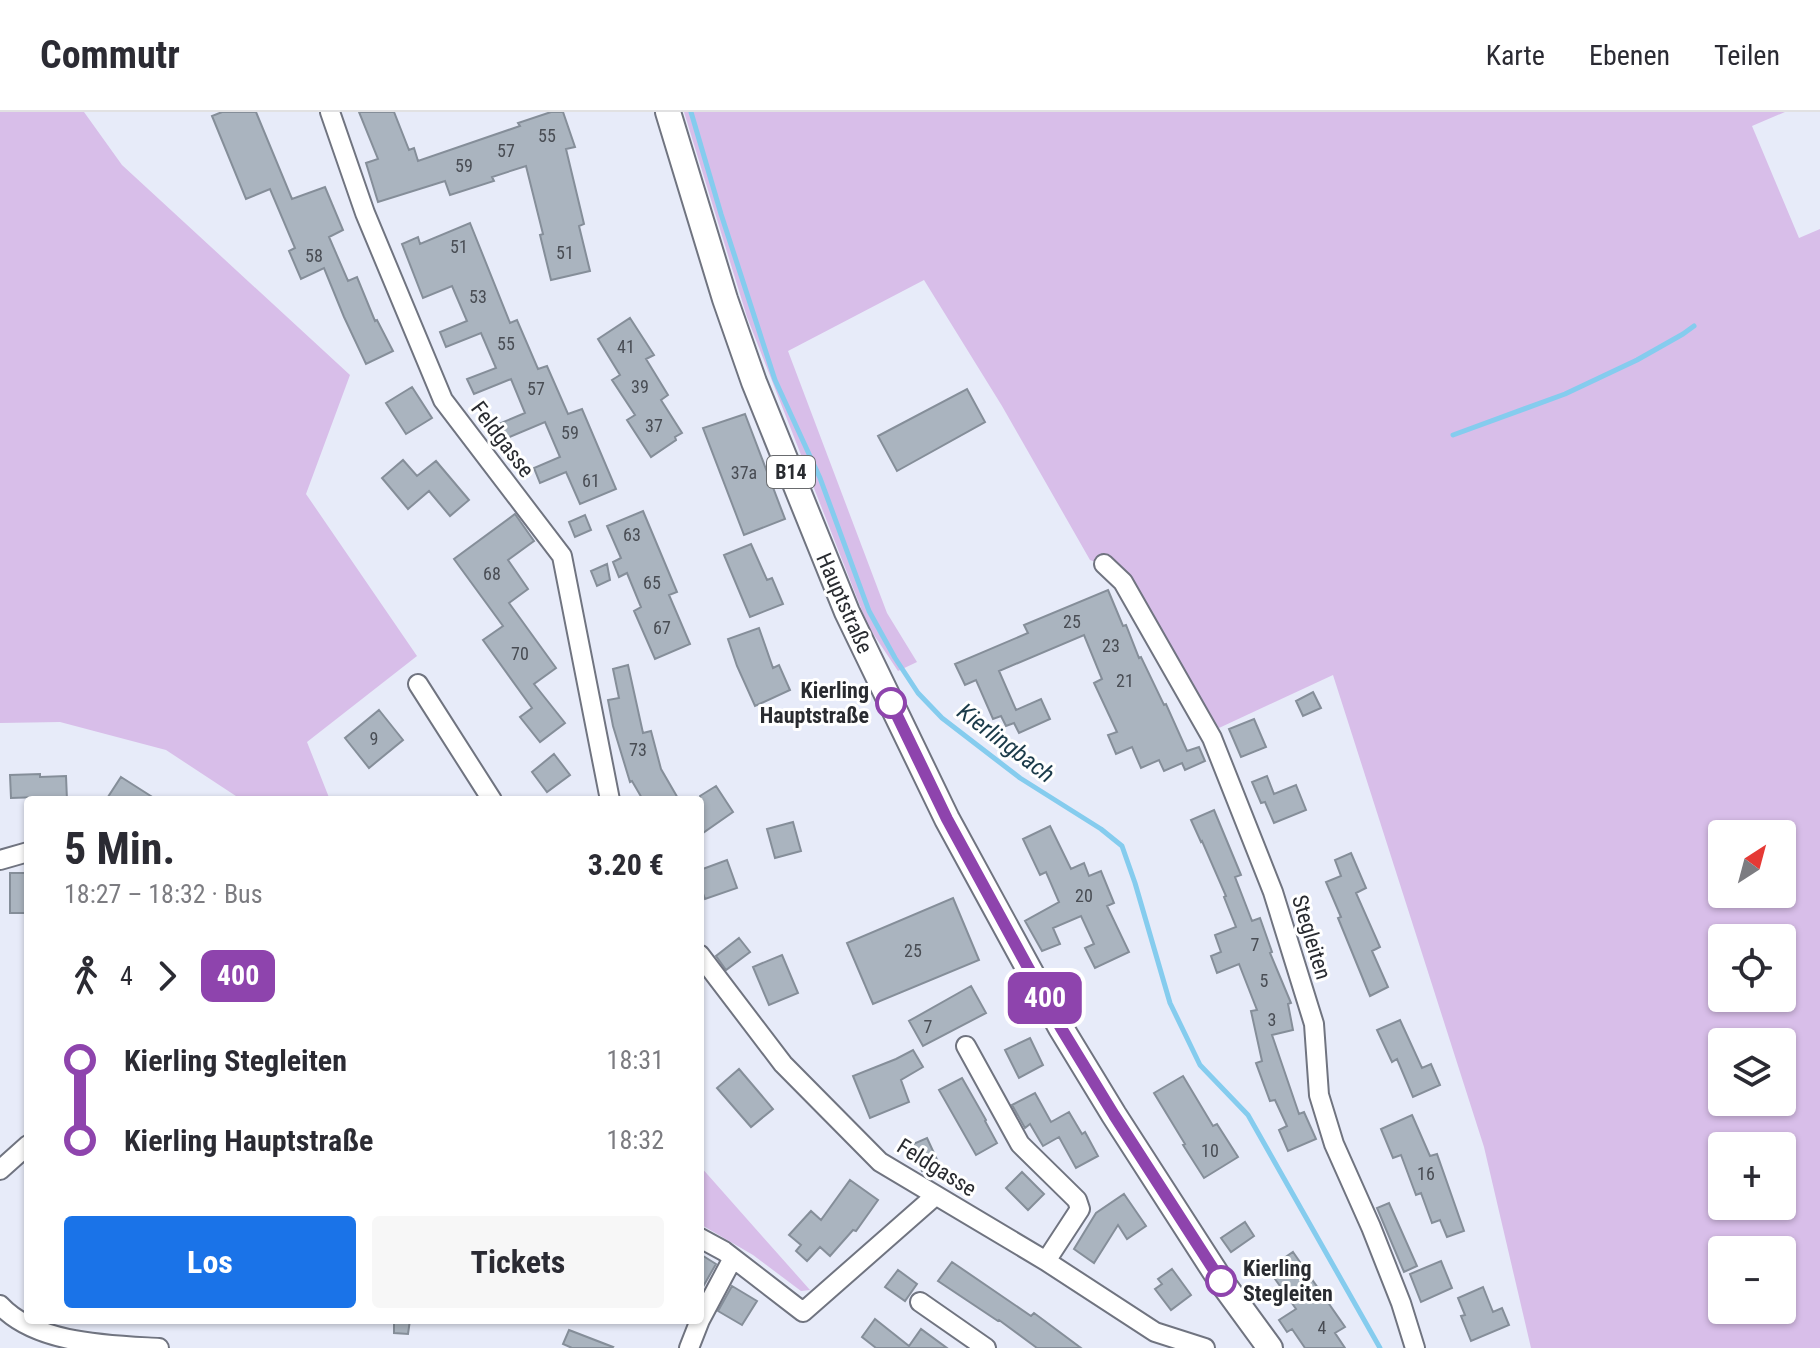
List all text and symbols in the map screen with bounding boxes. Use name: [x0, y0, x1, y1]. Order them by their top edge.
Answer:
text: Commutr: [40, 33, 180, 77]
text: Karte: [1486, 39, 1545, 72]
text: Ebenen: [1589, 39, 1670, 72]
text: Teilen: [1714, 39, 1780, 72]
house number: 55: [538, 125, 556, 146]
house number: 57: [497, 140, 515, 161]
house number: 59: [455, 155, 473, 176]
house number: 51: [450, 236, 468, 257]
house number: 51: [556, 242, 574, 263]
house number: 58: [305, 245, 323, 266]
house number: 53: [469, 286, 487, 307]
house number: 55: [497, 333, 515, 354]
house number: 41: [617, 336, 635, 357]
house number: 39: [631, 376, 649, 397]
house number: 57: [527, 378, 545, 399]
street label: Feldgasse: [466, 396, 539, 482]
house number: 37: [645, 415, 663, 436]
house number: 59: [561, 422, 579, 443]
road number: B14: [767, 456, 815, 488]
house number: 37a: [731, 462, 757, 483]
house number: 61: [582, 470, 600, 491]
house number: 63: [623, 524, 641, 545]
street label: Hauptstraße: [811, 549, 878, 657]
house number: 68: [483, 563, 501, 584]
house number: 65: [643, 572, 661, 593]
house number: 25: [1063, 611, 1081, 632]
house number: 67: [653, 617, 671, 638]
house number: 23: [1102, 635, 1120, 656]
house number: 70: [511, 643, 529, 664]
house number: 21: [1116, 670, 1134, 691]
place label: Kierling Hauptstraße: [760, 678, 869, 728]
marker: Kierling Hauptstraße: [876, 688, 906, 718]
water label: Kierlingbach: [952, 697, 1060, 789]
house number: 9: [370, 728, 378, 749]
house number: 73: [629, 739, 647, 760]
north arrow: [1708, 820, 1796, 908]
map controls: [1708, 820, 1796, 1324]
text: 5 Min.: [64, 823, 175, 875]
text: 3.20 €: [588, 847, 664, 882]
text: 18:27 – 18:32 · Bus: [64, 879, 263, 909]
house number: 20: [1075, 885, 1093, 906]
street label: Stegleiten: [1287, 892, 1336, 982]
button: locate: [1708, 924, 1796, 1012]
house number: 7: [1251, 934, 1260, 955]
house number: 25: [904, 940, 922, 961]
icon: walk: [64, 954, 108, 998]
icon: forward: [145, 954, 189, 998]
text: 400: [217, 959, 259, 992]
text: 4: [120, 961, 133, 991]
house number: 5: [1260, 970, 1269, 991]
line badge: 400: [999, 972, 1091, 1024]
text: 400: [1024, 981, 1066, 1014]
house number: 3: [1268, 1009, 1276, 1030]
house number: 7: [924, 1016, 933, 1037]
button: layers: [1708, 1028, 1796, 1116]
text: Kierling Stegleiten: [124, 1043, 347, 1078]
text: 18:31: [607, 1045, 664, 1075]
text: Kierling Hauptstraße: [124, 1123, 373, 1158]
text: 18:32: [607, 1125, 664, 1155]
button: +: [1708, 1132, 1796, 1220]
street label: Feldgasse: [893, 1133, 981, 1201]
house number: 10: [1201, 1140, 1219, 1161]
house number: 16: [1417, 1163, 1435, 1184]
button: Los: [64, 1216, 356, 1308]
button: Tickets: [372, 1216, 664, 1308]
button: −: [1708, 1236, 1796, 1324]
place label: Kierling Stegleiten: [1243, 1256, 1333, 1306]
marker: Kierling Stegleiten: [1206, 1266, 1236, 1296]
house number: 4: [1318, 1317, 1327, 1338]

